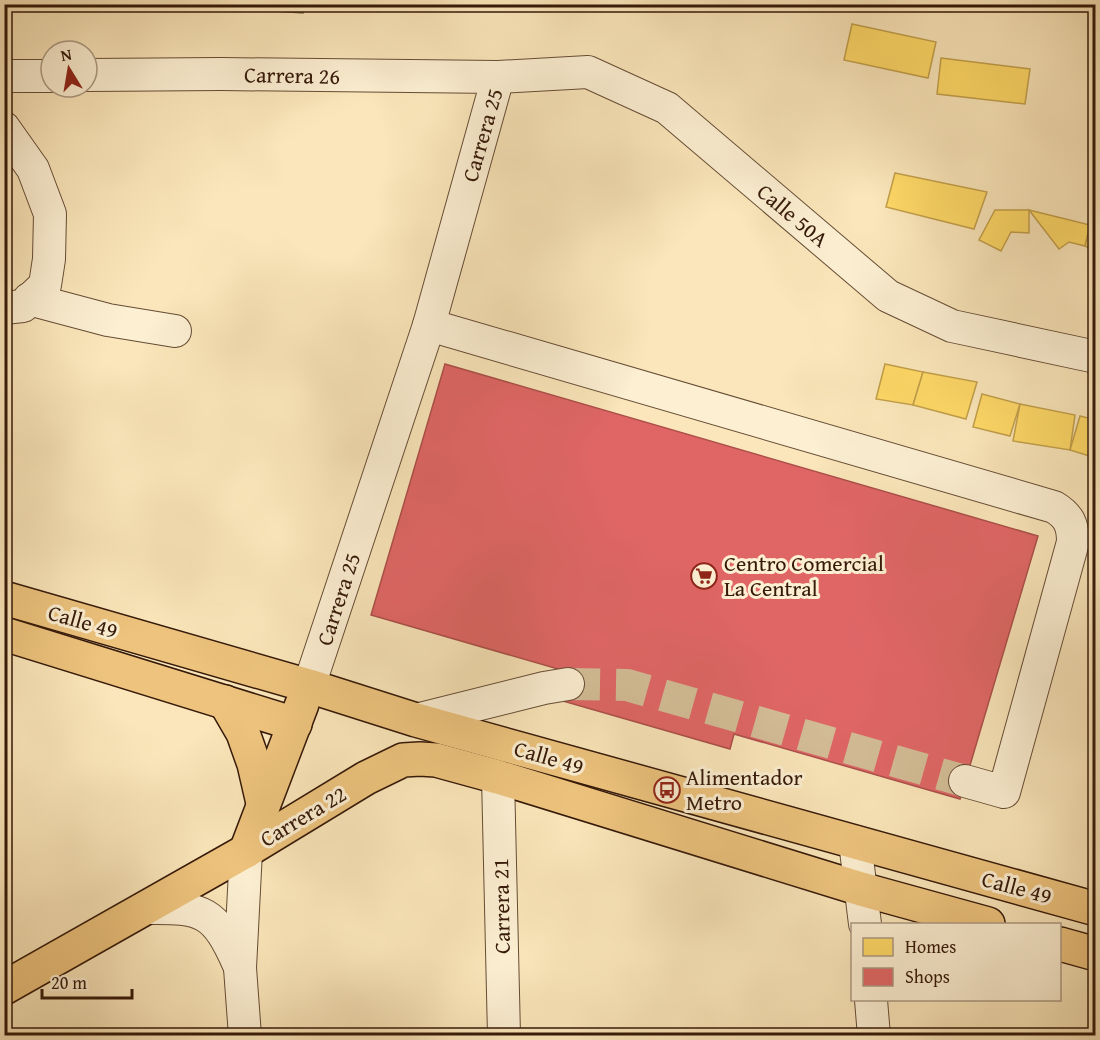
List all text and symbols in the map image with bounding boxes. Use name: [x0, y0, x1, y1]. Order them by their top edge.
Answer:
north arrow: [39, 39, 99, 99]
text: N: [59, 41, 74, 67]
street label: Carrera 26: [244, 58, 340, 92]
street label: Carrera 25: [453, 85, 511, 185]
street label: Calle 50A: [750, 176, 836, 255]
place label: Centro Comercial La Central: [724, 547, 884, 604]
street label: Carrera 25: [308, 549, 368, 649]
supermarket icon: Centro Comercial La Central: [689, 561, 719, 591]
street label: Calle 49: [44, 596, 122, 646]
street label: Calle 49: [510, 732, 588, 782]
place label: Alimentador Metro: [686, 761, 803, 818]
bus stop icon: Alimentador Metro: [652, 775, 682, 805]
street label: Carrera 22: [254, 778, 352, 854]
street label: Carrera 21: [484, 858, 518, 954]
street label: Calle 49: [979, 862, 1055, 912]
legend: [851, 923, 1061, 1001]
text: Homes: [905, 933, 956, 960]
scale bar: [42, 962, 132, 1000]
text: Shops: [905, 963, 950, 990]
text: 20 m: [51, 969, 87, 996]

